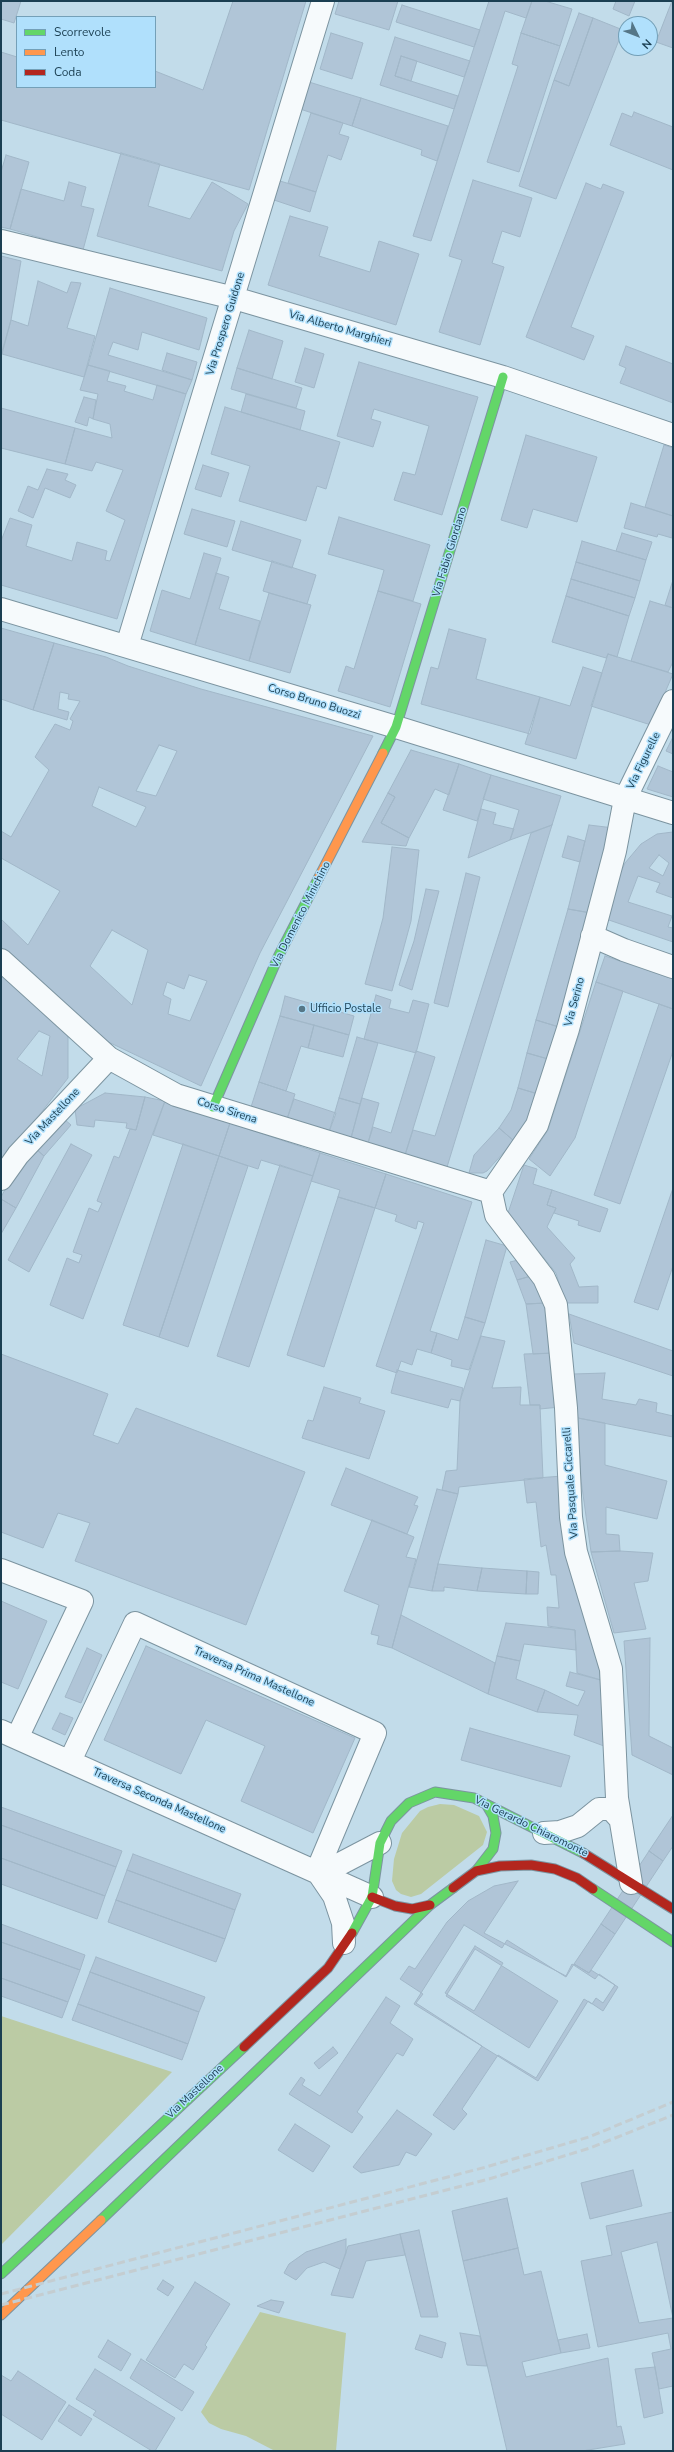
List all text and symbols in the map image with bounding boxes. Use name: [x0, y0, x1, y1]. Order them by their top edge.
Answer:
legend: [16, 16, 156, 88]
north arrow: [618, 16, 658, 56]
text: Scorrevole: [54, 24, 111, 40]
text: N: [638, 36, 655, 52]
text: Lento: [54, 44, 84, 60]
text: Coda: [54, 64, 82, 80]
street label: Via Prospero Guidone: [204, 271, 248, 377]
street label: Via Alberto Marghieri: [287, 308, 393, 350]
street label: Via Fabio Giordano: [430, 505, 470, 599]
street label: Corso Bruno Buozzi: [266, 682, 362, 722]
street label: Via Figurelle: [624, 730, 664, 792]
street label: Via Domenico Minichino: [268, 859, 334, 971]
street label: Via Serino: [562, 976, 588, 1028]
place label: Ufficio Postale: [310, 1002, 381, 1016]
marker: Ufficio Postale: [297, 1004, 307, 1014]
street label: Via Mastellone: [23, 1086, 83, 1148]
street label: Corso Sirena: [195, 1095, 259, 1127]
street label: Via Pasquale Ciccarelli: [561, 1427, 581, 1539]
street label: Traversa Prima Mastellone: [192, 1644, 316, 1710]
street label: Traversa Seconda Mastellone: [90, 1766, 228, 1836]
street label: Via Gerardo Chiaromonte: [472, 1794, 590, 1860]
street label: Via Mastellone: [164, 2062, 226, 2122]

